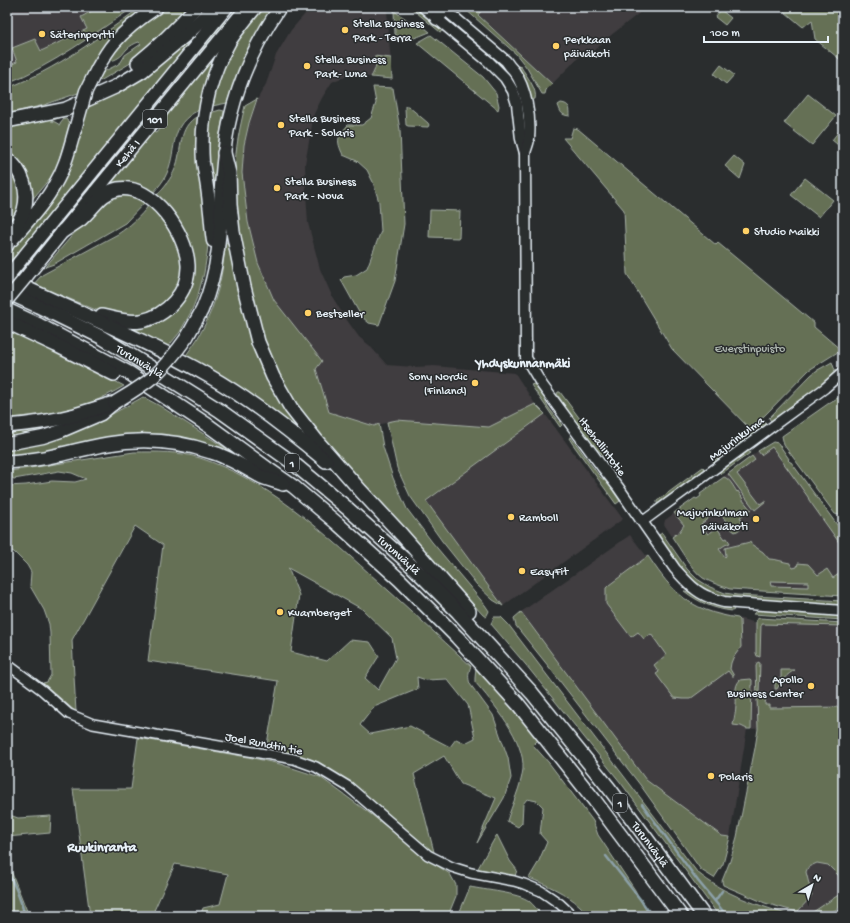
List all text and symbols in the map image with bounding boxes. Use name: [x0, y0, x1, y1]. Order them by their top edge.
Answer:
place label: Stella Business Park - Terra: [352, 18, 425, 46]
scale bar: [704, 18, 828, 44]
marker: Stella Business Park - Terra: [340, 25, 350, 35]
text: 100 m: [709, 27, 740, 41]
marker: Säterinportti: [37, 29, 47, 39]
place label: Säterinportti: [50, 29, 115, 43]
place label: Perkkaan päiväkoti: [563, 34, 611, 62]
marker: Perkkaan päiväkoti: [551, 41, 561, 51]
place label: Stella Business Park- Luna: [314, 54, 387, 82]
marker: Stella Business Park- Luna: [302, 61, 312, 71]
road number: 101: [143, 110, 167, 128]
place label: Stella Business Park - Solaris: [288, 113, 361, 141]
marker: Stella Business Park - Solaris: [276, 120, 286, 130]
street label: Kehä I: [113, 137, 144, 171]
place label: Stella Business Park - Nova: [284, 176, 357, 204]
marker: Stella Business Park - Nova: [272, 183, 282, 193]
marker: Studio Maikki: [741, 226, 751, 236]
place label: Studio Maikki: [754, 226, 820, 240]
marker: Bestseller: [303, 308, 313, 318]
place label: Bestseller: [315, 308, 366, 322]
street label: Turunväylä: [112, 342, 166, 383]
park label: Everstinpuisto: [715, 343, 785, 357]
district label: Yhdyskunnanmäki: [474, 357, 570, 372]
place label: Sony Nordic (Finland): [409, 371, 468, 399]
marker: Sony Nordic (Finland): [470, 378, 480, 388]
street label: Majurinkulma: [707, 414, 768, 465]
street label: Itsehallintotie: [575, 415, 629, 480]
road number: 1: [285, 454, 299, 472]
place label: Majurinkulman päiväkoti: [677, 507, 748, 535]
marker: Ramboll: [506, 512, 516, 522]
place label: Ramboll: [519, 512, 559, 526]
marker: Majurinkulman päiväkoti: [751, 514, 761, 524]
street label: Turunväylä: [372, 532, 422, 579]
marker: EasyFit: [517, 566, 527, 576]
place label: EasyFit: [530, 566, 569, 580]
marker: Kvarnberget: [275, 607, 285, 617]
place label: Kvarnberget: [288, 607, 352, 621]
place label: Apollo Business Center: [726, 674, 805, 702]
marker: Apollo Business Center: [806, 681, 816, 691]
street label: Joel Rundtin tie: [224, 731, 304, 759]
marker: Polaris: [706, 771, 716, 781]
place label: Polaris: [718, 771, 753, 785]
road number: 1: [613, 794, 627, 812]
street label: Turunväylä: [627, 819, 670, 871]
district label: Ruukinranta: [66, 840, 138, 857]
north arrow: [792, 865, 832, 905]
text: N: [810, 872, 823, 886]

